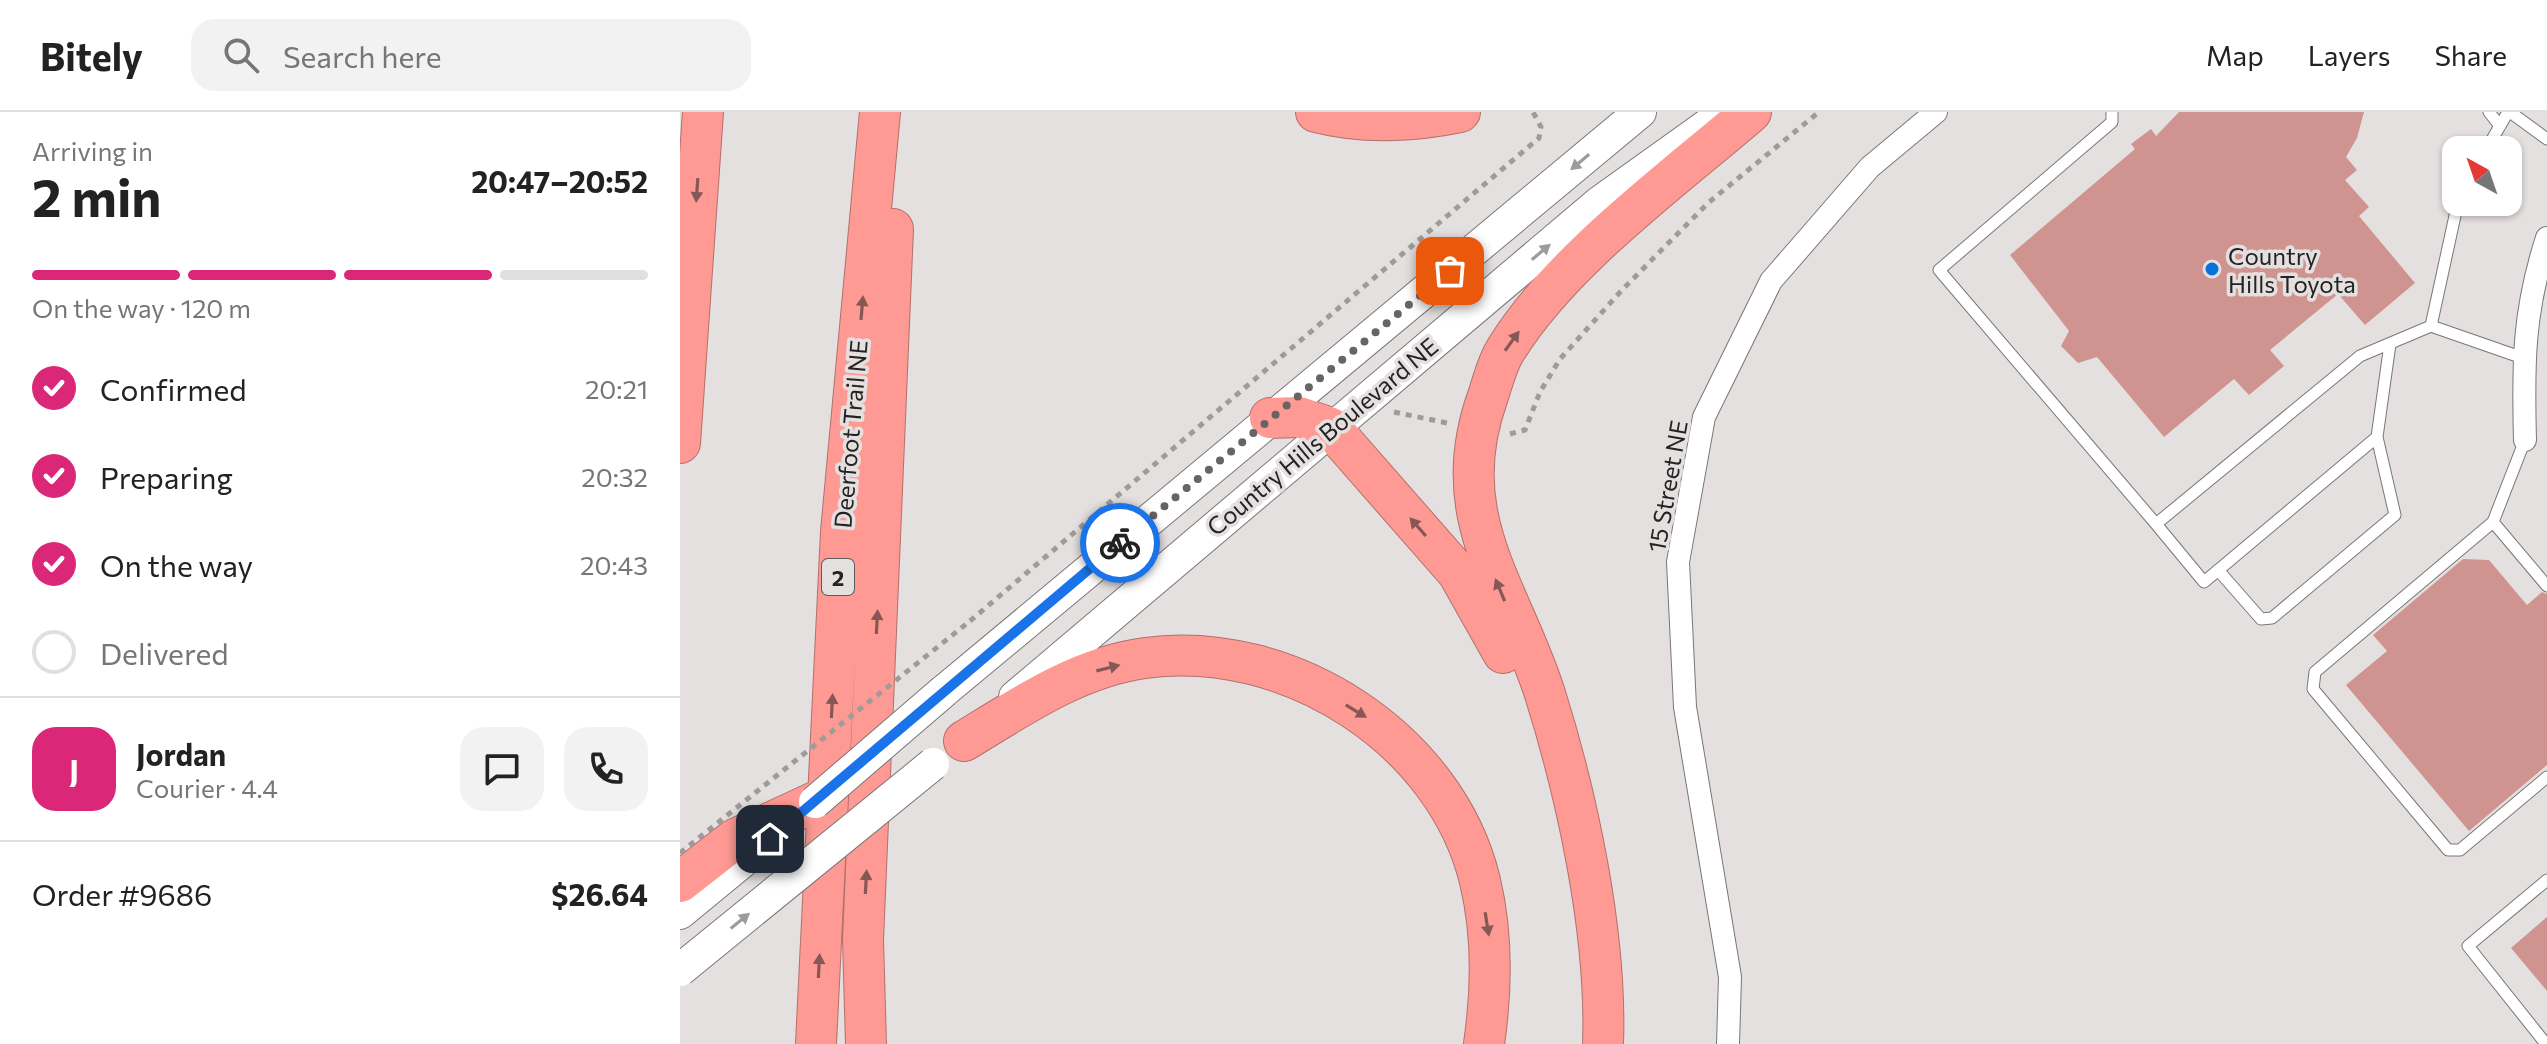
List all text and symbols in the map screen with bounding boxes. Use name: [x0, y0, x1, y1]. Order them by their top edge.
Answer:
search box: [191, 19, 751, 91]
text: Bitely: [40, 32, 143, 79]
icon: search: [219, 33, 263, 77]
text: Search here: [283, 37, 442, 74]
text: Map: [2206, 38, 2264, 72]
text: Layers: [2308, 38, 2390, 72]
text: Share: [2434, 38, 2507, 72]
text: Arriving in: [32, 135, 153, 166]
north arrow: [2442, 136, 2522, 216]
map controls: [2442, 136, 2522, 216]
one-way arrow: [1570, 153, 1590, 170]
text: 20:47–20:52: [471, 162, 648, 199]
text: 2 min: [32, 164, 161, 228]
one-way arrow: [690, 178, 703, 203]
pin: [1416, 237, 1484, 305]
place label: Country Hills Toyota: [2228, 241, 2356, 298]
one-way arrow: [1530, 244, 1550, 261]
icon: bag: [1428, 249, 1472, 293]
marker: Country Hills Toyota: [2203, 260, 2221, 278]
text: On the way · 120 m: [32, 292, 251, 323]
one-way arrow: [855, 295, 868, 320]
street label: Country Hills Boulevard NE: [1201, 331, 1443, 541]
one-way arrow: [1504, 331, 1519, 352]
street label: Deerfoot Trail NE: [827, 339, 873, 529]
icon: check: [32, 366, 76, 410]
text: Confirmed: [100, 370, 247, 407]
text: 20:21: [585, 373, 648, 404]
street label: 15 Street NE: [1641, 418, 1693, 554]
icon: check: [32, 454, 76, 498]
text: Preparing: [100, 458, 233, 495]
text: 20:32: [581, 461, 648, 492]
courier: [1080, 503, 1160, 583]
one-way arrow: [1410, 518, 1427, 538]
icon: bike: [1098, 521, 1142, 565]
icon: check: [32, 542, 76, 586]
text: On the way: [100, 546, 253, 583]
text: 20:43: [580, 549, 648, 580]
road number: 2: [822, 559, 854, 595]
one-way arrow: [1494, 578, 1507, 602]
one-way arrow: [871, 609, 884, 634]
text: Delivered: [100, 634, 229, 671]
one-way arrow: [1095, 661, 1120, 673]
one-way arrow: [826, 693, 839, 718]
one-way arrow: [1344, 703, 1367, 718]
button: chat: [460, 727, 544, 811]
button: phone: [564, 727, 648, 811]
text: Jordan: [136, 735, 226, 772]
text: J: [69, 751, 79, 788]
text: Courier · 4.4: [136, 772, 278, 803]
pin: [736, 805, 804, 873]
icon: home: [748, 817, 792, 861]
one-way arrow: [860, 869, 873, 894]
text: Order #9686: [32, 875, 212, 912]
text: $26.64: [551, 875, 648, 912]
one-way arrow: [1482, 912, 1494, 937]
one-way arrow: [730, 913, 750, 930]
one-way arrow: [813, 953, 826, 978]

